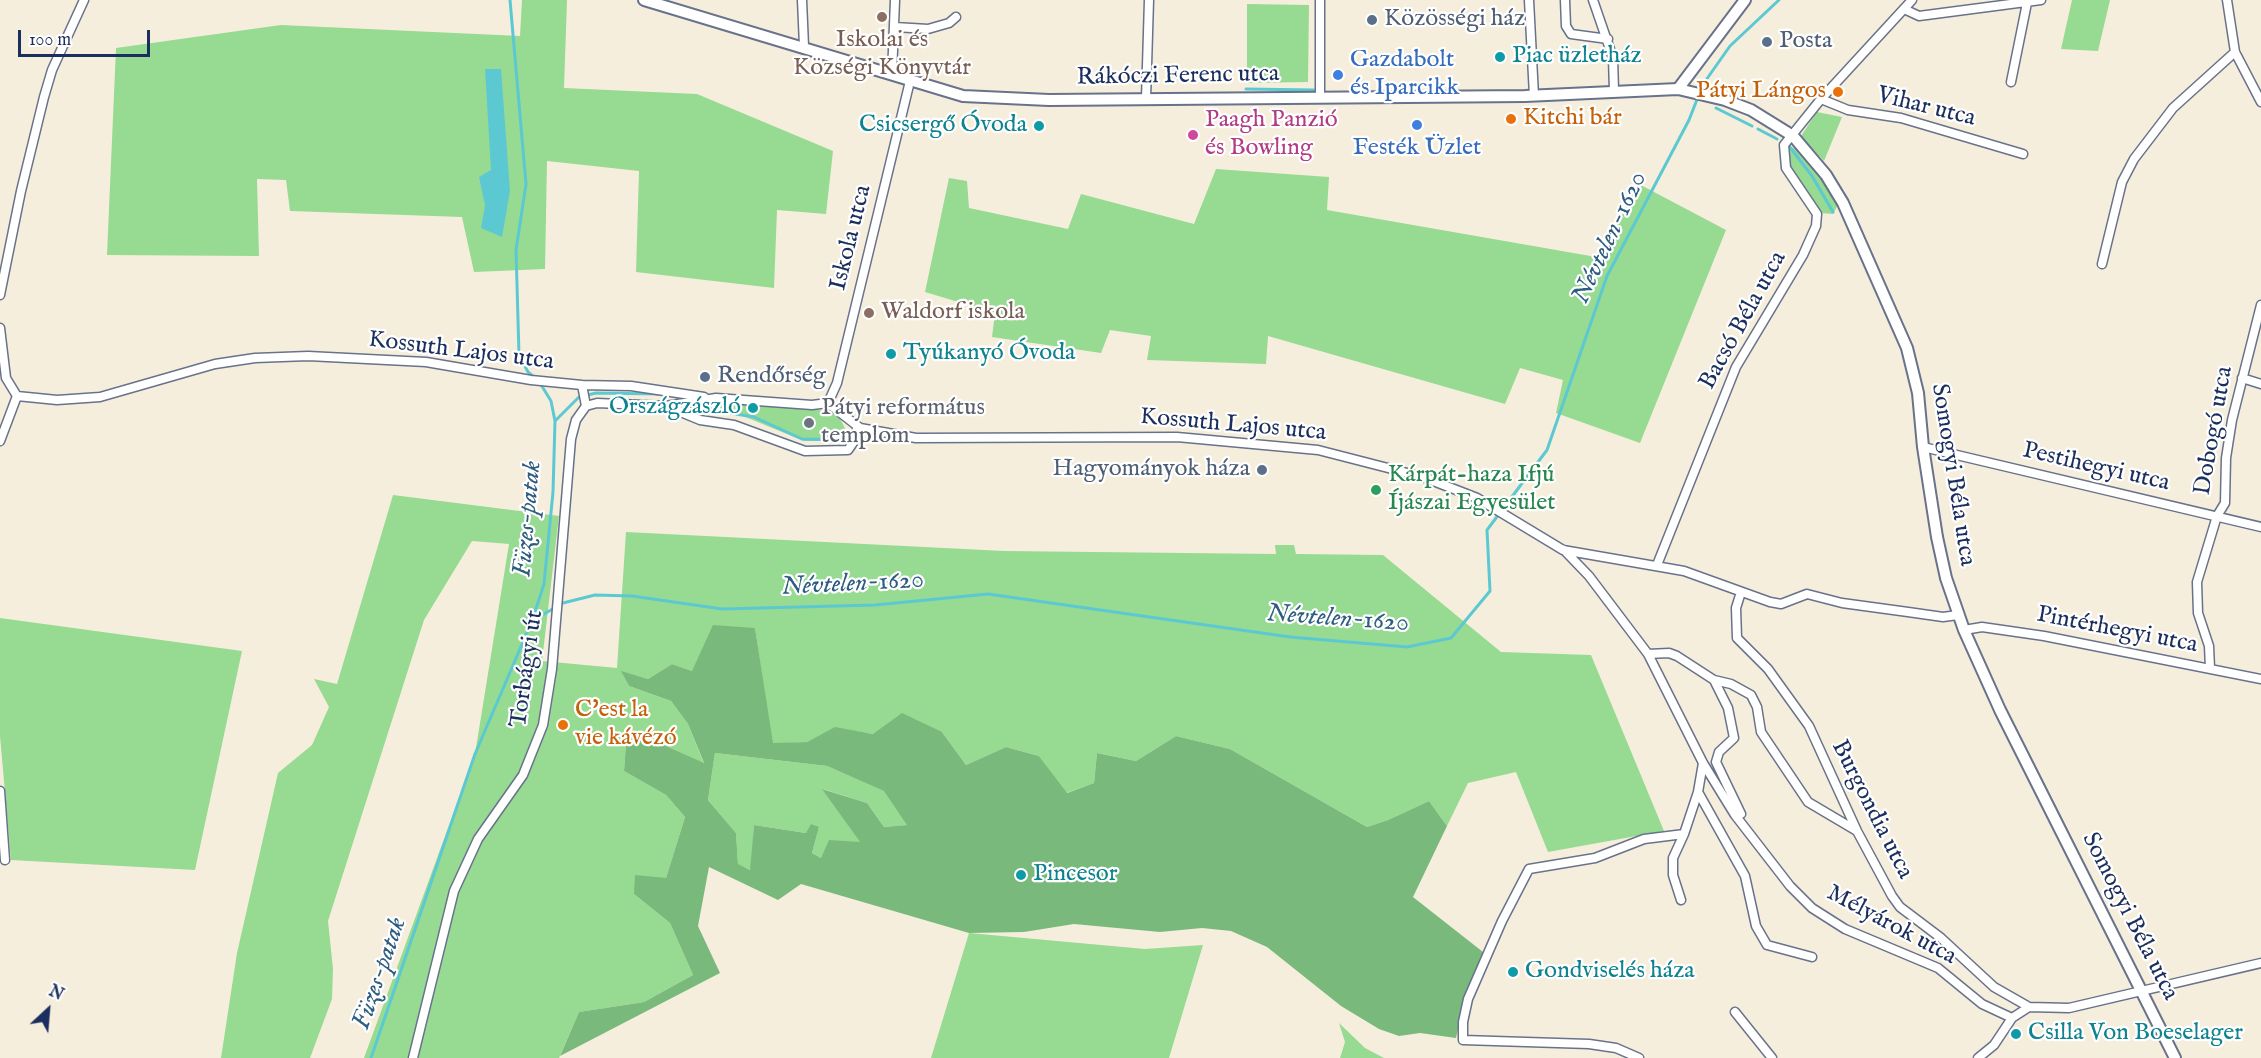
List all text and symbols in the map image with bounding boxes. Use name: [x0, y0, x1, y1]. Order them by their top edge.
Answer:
place label: Közösségi ház: [1384, 6, 1525, 34]
marker: Iskolai és Községi Könyvtár: [875, 10, 889, 24]
marker: Közösségi ház: [1365, 13, 1379, 27]
scale bar: [21, 18, 153, 56]
place label: Iskolai és Községi Könyvtár: [793, 27, 971, 83]
place label: Posta: [1779, 28, 1832, 56]
text: 100 m: [29, 29, 71, 52]
marker: Posta: [1760, 35, 1774, 49]
place label: Piac üzletház: [1512, 43, 1642, 71]
place label: Gazdabolt és Iparcikk: [1350, 47, 1459, 103]
marker: Piac üzletház: [1493, 50, 1507, 64]
street label: Rákóczi Ferenc utca: [1076, 61, 1280, 93]
marker: Gazdabolt és Iparcikk: [1331, 68, 1345, 82]
place label: Pátyi Lángos: [1696, 78, 1826, 106]
street label: Vihar utca: [1874, 82, 1978, 134]
marker: Pátyi Lángos: [1831, 85, 1845, 99]
place label: Kitchi bár: [1523, 105, 1622, 133]
place label: Paagh Panzió és Bowling: [1205, 107, 1338, 163]
place label: Csicsergő Óvoda: [859, 112, 1027, 140]
marker: Kitchi bár: [1504, 112, 1518, 126]
marker: Festék Üzlet: [1410, 118, 1424, 132]
marker: Csicsergő Óvoda: [1032, 119, 1046, 133]
marker: Paagh Panzió és Bowling: [1186, 128, 1200, 142]
place label: Festék Üzlet: [1353, 135, 1481, 163]
water label: Névtelen-1620: [1567, 167, 1655, 309]
street label: Iskola utca: [825, 182, 879, 294]
street label: Bacsó Béla utca: [1694, 247, 1794, 395]
place label: Waldorf iskola: [881, 299, 1025, 327]
marker: Waldorf iskola: [862, 306, 876, 320]
street label: Kossuth Lajos utca: [367, 326, 555, 378]
place label: Tyúkanyó Óvoda: [903, 340, 1075, 368]
marker: Tyúkanyó Óvoda: [884, 347, 898, 361]
place label: Rendőrség: [717, 363, 826, 391]
street label: Dobogó utca: [2189, 364, 2241, 498]
marker: Rendőrség: [698, 370, 712, 384]
street label: Somogyi Béla utca: [1923, 382, 1981, 568]
place label: Országzászló: [609, 394, 741, 422]
place label: Pátyi református templom: [821, 395, 985, 451]
marker: Országzászló: [746, 401, 760, 415]
street label: Kossuth Lajos utca: [1139, 404, 1327, 448]
marker: Pátyi református templom: [802, 416, 816, 430]
street label: Pestihegyi utca: [2020, 437, 2172, 499]
place label: Hagyományok háza: [1053, 456, 1250, 484]
water label: Füzes-patak: [508, 460, 550, 578]
place label: Kárpát-haza Ifjú Íjászai Egyesület: [1388, 462, 1556, 518]
marker: Hagyományok háza: [1255, 463, 1269, 477]
marker: Kárpát-haza Ifjú Íjászai Egyesület: [1369, 483, 1383, 497]
water label: Névtelen-1620: [781, 566, 925, 604]
water label: Névtelen-1620: [1266, 599, 1410, 641]
street label: Pintérhegyi utca: [2034, 601, 2200, 661]
street label: Torbágyi út: [506, 608, 550, 730]
place label: C'est la vie kávézó: [575, 697, 677, 753]
marker: C'est la vie kávézó: [556, 718, 570, 732]
street label: Burgondia utca: [1824, 736, 1918, 884]
street label: Somogyi Béla utca: [2074, 828, 2184, 1006]
place label: Pincesor: [1033, 861, 1118, 889]
marker: Pincesor: [1014, 868, 1028, 882]
street label: Mélyárok utca: [1821, 880, 1961, 972]
water label: Füzes-patak: [347, 914, 415, 1034]
place label: Gondviselés háza: [1525, 958, 1695, 986]
marker: Gondviselés háza: [1506, 965, 1520, 979]
north arrow: [18, 980, 78, 1040]
text: N: [45, 982, 66, 1006]
place label: Csilla Von Boeselager: [2028, 1020, 2243, 1048]
marker: Csilla Von Boeselager: [2009, 1027, 2023, 1041]

